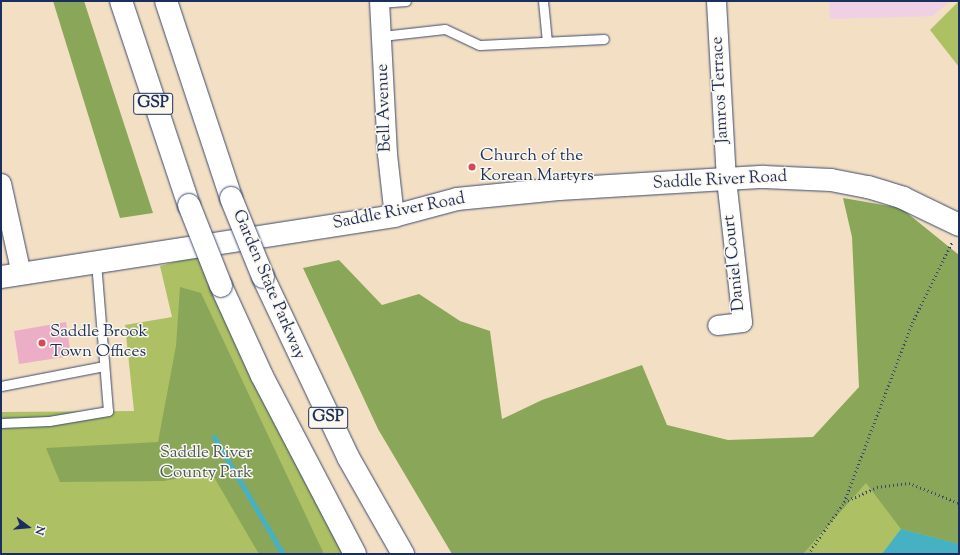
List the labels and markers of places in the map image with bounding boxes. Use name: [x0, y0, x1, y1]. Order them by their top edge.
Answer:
place label: Church of the Korean Martyrs: [480, 147, 594, 187]
marker: Church of the Korean Martyrs: [467, 162, 477, 172]
place label: Saddle Brook Town Offices: [50, 323, 148, 363]
marker: Saddle Brook Town Offices: [37, 338, 47, 348]

